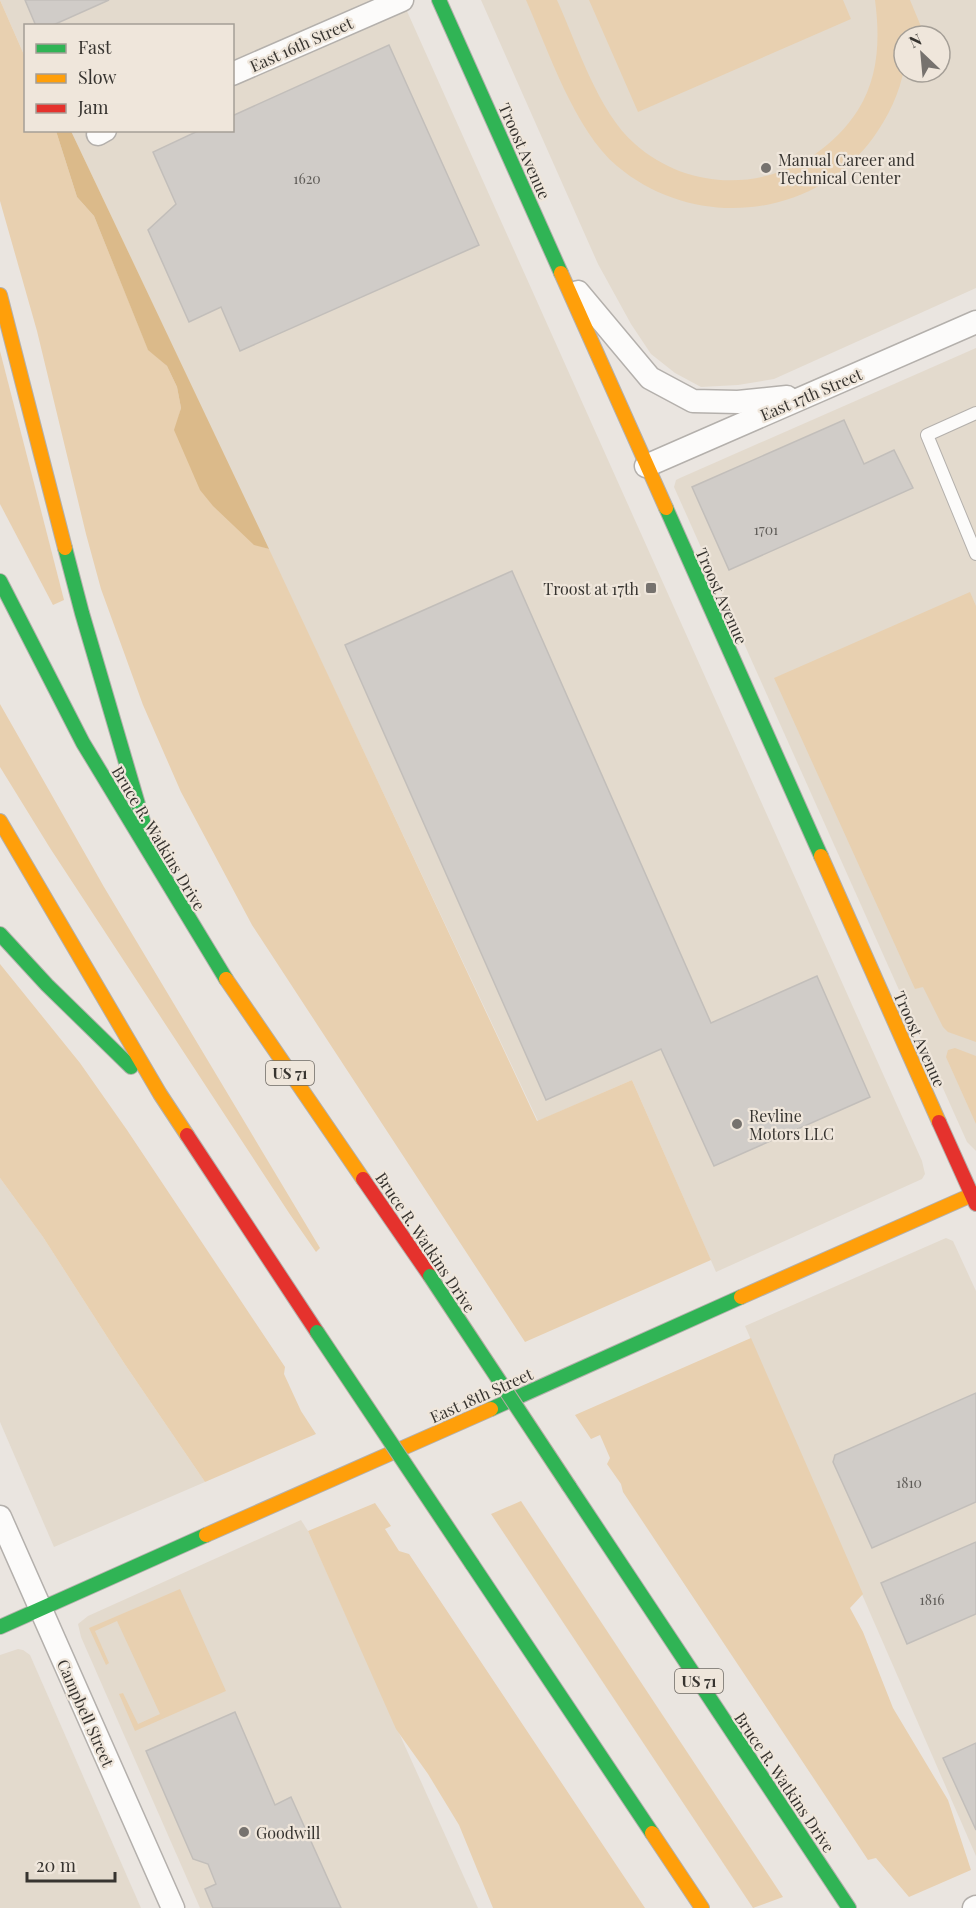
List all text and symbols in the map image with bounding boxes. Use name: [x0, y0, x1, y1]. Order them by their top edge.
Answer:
street label: East 16th Street: [246, 12, 356, 76]
legend: [24, 24, 234, 132]
north arrow: [892, 24, 952, 84]
text: N: [905, 28, 925, 52]
text: Fast: [78, 35, 112, 59]
text: Slow: [78, 65, 116, 89]
text: Jam: [77, 95, 108, 119]
street label: Troost Avenue: [494, 100, 556, 202]
place label: Manual Career and Technical Center: [778, 149, 915, 188]
marker: Manual Career and Technical Center: [759, 161, 773, 175]
house number: 1620: [293, 169, 321, 188]
street label: East 17th Street: [757, 363, 865, 425]
house number: 1701: [754, 520, 778, 539]
street label: Troost Avenue: [691, 545, 753, 647]
place label: Troost at 17th: [543, 578, 640, 599]
marker: Troost at 17th: [644, 581, 658, 595]
street label: Bruce R. Watkins Drive: [108, 762, 210, 914]
street label: Troost Avenue: [889, 988, 951, 1090]
road number: US 71: [266, 1061, 314, 1085]
place label: Revline Motors LLC: [749, 1105, 834, 1144]
marker: Revline Motors LLC: [730, 1117, 744, 1131]
street label: Bruce R. Watkins Drive: [371, 1168, 481, 1316]
street label: East 18th Street: [426, 1363, 536, 1427]
house number: 1810: [896, 1473, 922, 1492]
house number: 1816: [920, 1590, 944, 1609]
street label: Campbell Street: [53, 1656, 119, 1770]
road number: US 71: [675, 1669, 723, 1693]
street label: Bruce R. Watkins Drive: [730, 1708, 840, 1856]
place label: Goodwill: [256, 1822, 321, 1843]
marker: Goodwill: [237, 1825, 251, 1839]
scale bar: [27, 1845, 116, 1883]
text: 20 m: [36, 1853, 76, 1877]

